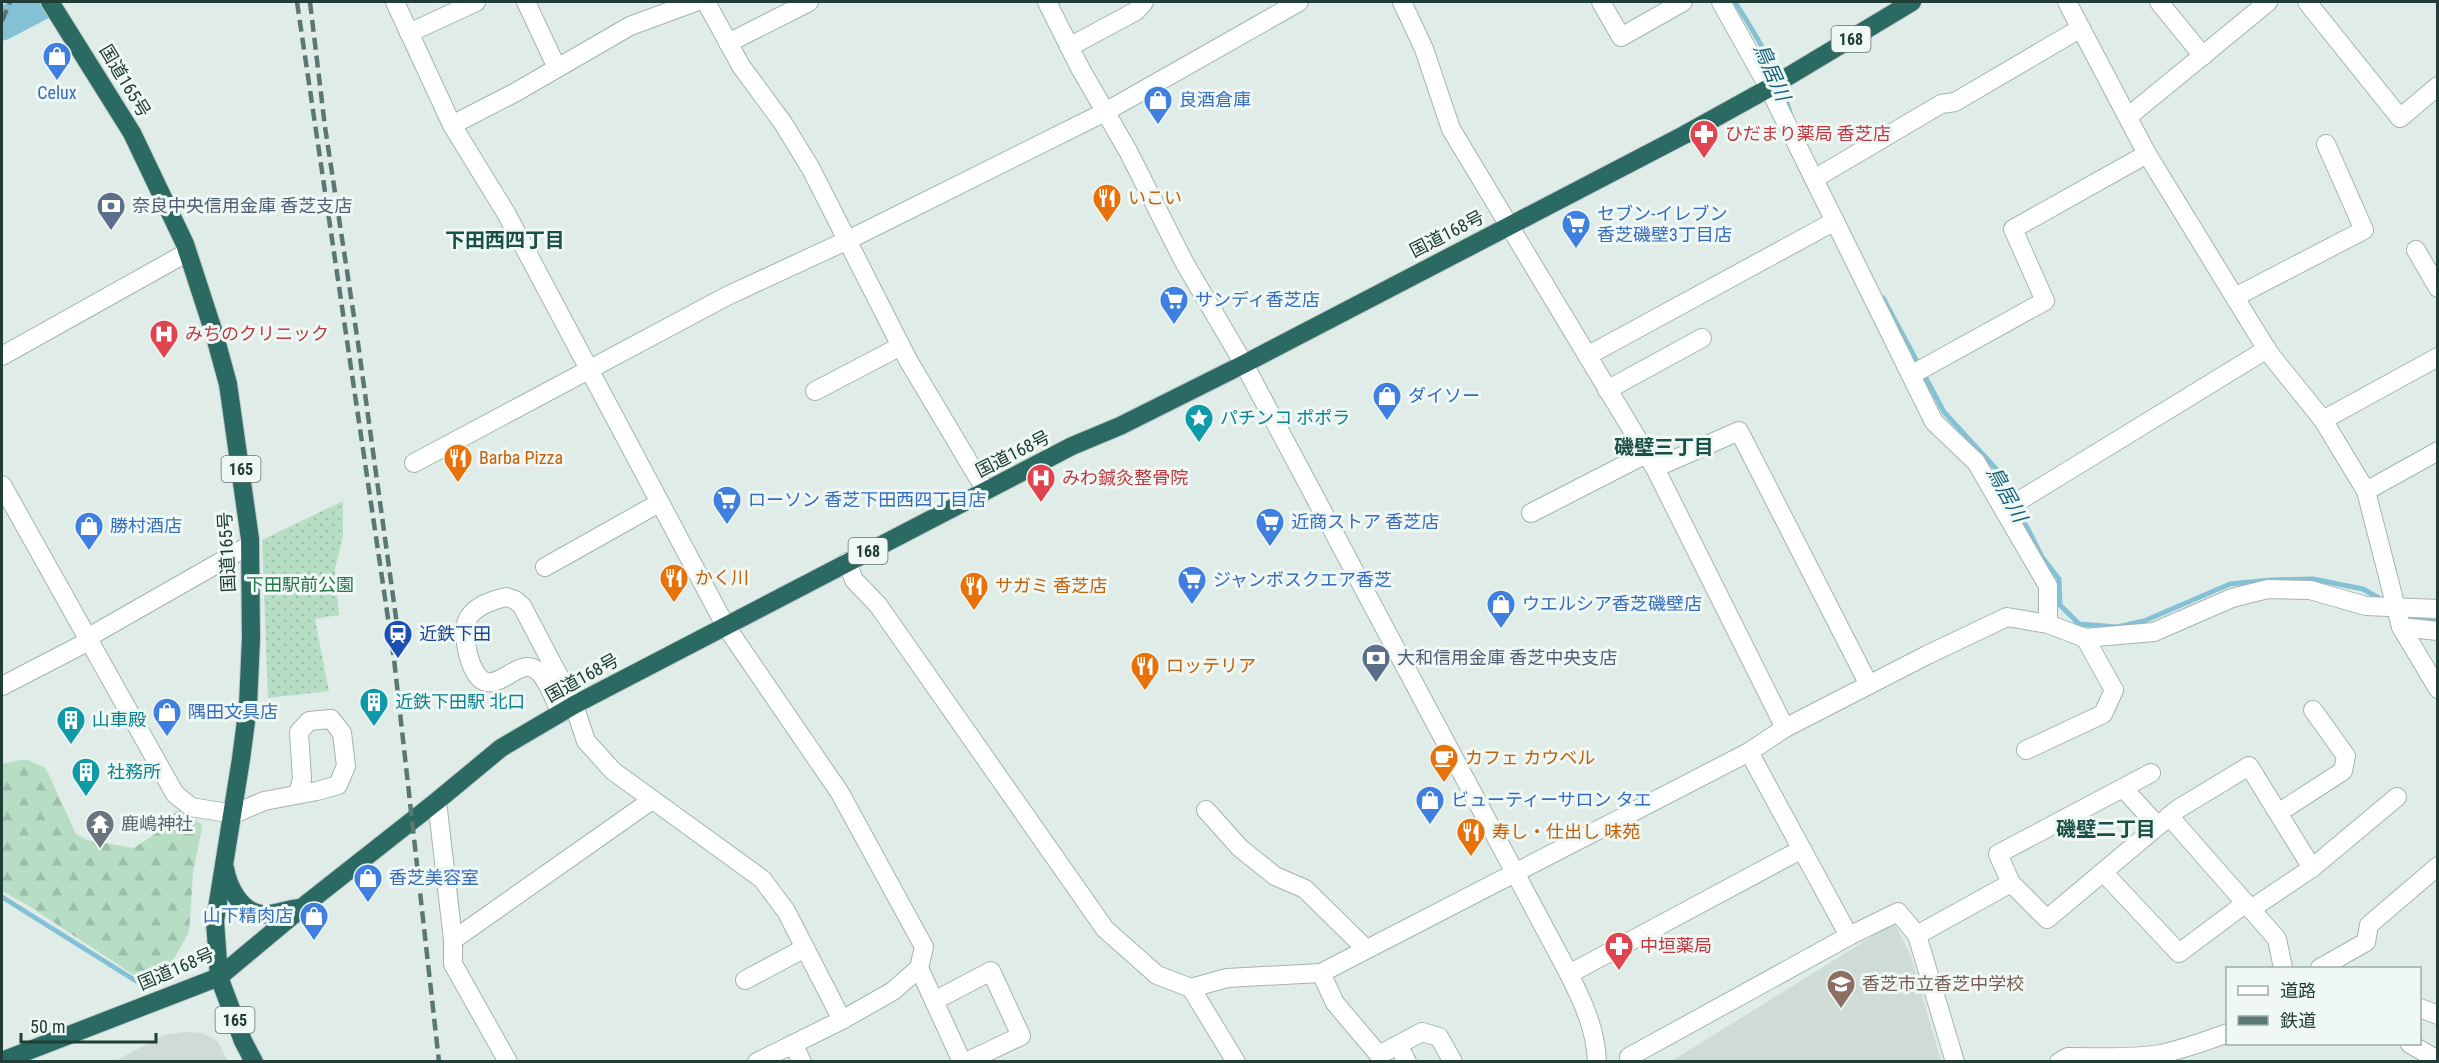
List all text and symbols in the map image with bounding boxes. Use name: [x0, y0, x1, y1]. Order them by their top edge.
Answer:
road number: 168: [1832, 26, 1870, 52]
shop icon: Celux: [41, 40, 73, 82]
water label: 鳥居川: [1749, 40, 1796, 106]
street label: 国道165号: [96, 41, 155, 121]
place label: Celux: [37, 82, 77, 103]
shop icon: 良酒倉庫: [1142, 84, 1174, 126]
place label: 良酒倉庫: [1179, 89, 1251, 110]
pharmacy icon: ひだまり薬局 香芝店: [1688, 118, 1720, 160]
place label: ひだまり薬局 香芝店: [1725, 123, 1891, 144]
restaurant icon: いこい: [1091, 182, 1123, 224]
place label: いこい: [1128, 187, 1182, 208]
bank icon: 奈良中央信用金庫 香芝支店: [95, 190, 127, 232]
place label: 奈良中央信用金庫 香芝支店: [132, 195, 352, 216]
place label: セブン-イレブン 香芝磯壁3丁目店: [1597, 203, 1732, 245]
street label: 国道168号: [1406, 206, 1487, 261]
supermarket icon: セブン-イレブン 香芝磯壁3丁目店: [1560, 208, 1592, 250]
district label: 下田西四丁目: [445, 228, 565, 252]
supermarket icon: サンディ香芝店: [1158, 284, 1190, 326]
place label: サンディ香芝店: [1195, 289, 1320, 310]
hospital icon: みちのクリニック: [148, 318, 180, 360]
place label: みちのクリニック: [185, 323, 329, 344]
shop icon: ダイソー: [1371, 380, 1403, 422]
place label: ダイソー: [1408, 385, 1480, 406]
place icon: パチンコ ポポラ: [1183, 402, 1215, 444]
place label: パチンコ ポポラ: [1220, 407, 1350, 428]
street label: 国道168号: [972, 426, 1053, 481]
district label: 磯壁三丁目: [1614, 435, 1714, 459]
restaurant icon: Barba Pizza: [442, 442, 474, 484]
place label: Barba Pizza: [479, 447, 563, 468]
road number: 165: [222, 456, 260, 482]
hospital icon: みわ鍼灸整骨院: [1025, 462, 1057, 504]
water label: 鳥居川: [1982, 462, 2033, 528]
place label: みわ鍼灸整骨院: [1062, 467, 1188, 488]
supermarket icon: ローソン 香芝下田西四丁目店: [711, 484, 743, 526]
place label: ローソン 香芝下田西四丁目店: [748, 489, 986, 510]
supermarket icon: 近商ストア 香芝店: [1254, 506, 1286, 548]
shop icon: 勝村酒店: [73, 510, 105, 552]
street label: 国道165号: [214, 511, 239, 593]
place label: 近商ストア 香芝店: [1291, 511, 1439, 532]
place label: 勝村酒店: [110, 515, 182, 536]
road number: 168: [848, 538, 888, 564]
restaurant icon: かく川: [658, 562, 690, 604]
supermarket icon: ジャンボスクエア香芝: [1176, 564, 1208, 606]
place label: かく川: [695, 567, 749, 588]
place label: ジャンボスクエア香芝: [1213, 569, 1392, 590]
restaurant icon: サガミ 香芝店: [958, 570, 990, 612]
park label: 下田駅前公園: [246, 574, 354, 595]
place label: サガミ 香芝店: [995, 575, 1107, 596]
shop icon: ウエルシア香芝磯壁店: [1485, 588, 1517, 630]
place label: ウエルシア香芝磯壁店: [1522, 593, 1702, 614]
station icon: 近鉄下田: [382, 618, 414, 660]
place label: 近鉄下田: [419, 623, 491, 644]
bank icon: 大和信用金庫 香芝中央支店: [1360, 642, 1392, 684]
place label: 大和信用金庫 香芝中央支店: [1397, 647, 1617, 668]
street label: 国道168号: [541, 649, 622, 706]
restaurant icon: ロッテリア: [1129, 650, 1161, 692]
place label: ロッテリア: [1166, 655, 1256, 676]
building icon: 近鉄下田駅 北口: [358, 686, 390, 728]
place label: 近鉄下田駅 北口: [395, 691, 525, 712]
shop icon: 隅田文具店: [151, 696, 183, 738]
place label: 隅田文具店: [188, 701, 278, 722]
building icon: 山車殿: [55, 704, 87, 746]
place label: 山車殿: [92, 709, 146, 730]
cafe icon: カフェ カウベル: [1428, 742, 1460, 784]
place label: カフェ カウベル: [1465, 747, 1595, 768]
building icon: 社務所: [70, 756, 102, 798]
place label: 社務所: [107, 761, 161, 782]
shop icon: ビューティーサロン タエ: [1414, 784, 1446, 826]
place label: ビューティーサロン タエ: [1451, 789, 1652, 810]
temple icon: 鹿嶋神社: [84, 808, 116, 850]
place label: 鹿嶋神社: [121, 813, 193, 834]
restaurant icon: 寿し・仕出し 味苑: [1455, 816, 1487, 858]
district label: 磯壁二丁目: [2056, 817, 2156, 841]
place label: 寿し・仕出し 味苑: [1492, 821, 1640, 842]
shop icon: 香芝美容室: [352, 862, 384, 904]
place label: 香芝美容室: [389, 867, 479, 888]
shop icon: 山下精肉店: [298, 900, 330, 942]
place label: 山下精肉店: [203, 905, 293, 926]
pharmacy icon: 中垣薬局: [1603, 930, 1635, 972]
place label: 中垣薬局: [1640, 935, 1712, 956]
street label: 国道168号: [135, 943, 217, 994]
legend: [2226, 967, 2421, 1045]
school or university icon: 香芝市立香芝中学校: [1825, 968, 1857, 1010]
place label: 香芝市立香芝中学校: [1862, 973, 2024, 994]
text: 道路: [2280, 980, 2316, 1001]
scale bar: [21, 1006, 156, 1044]
road number: 165: [216, 1007, 254, 1033]
text: 鉄道: [2280, 1010, 2316, 1031]
text: 50 m: [30, 1016, 65, 1037]

